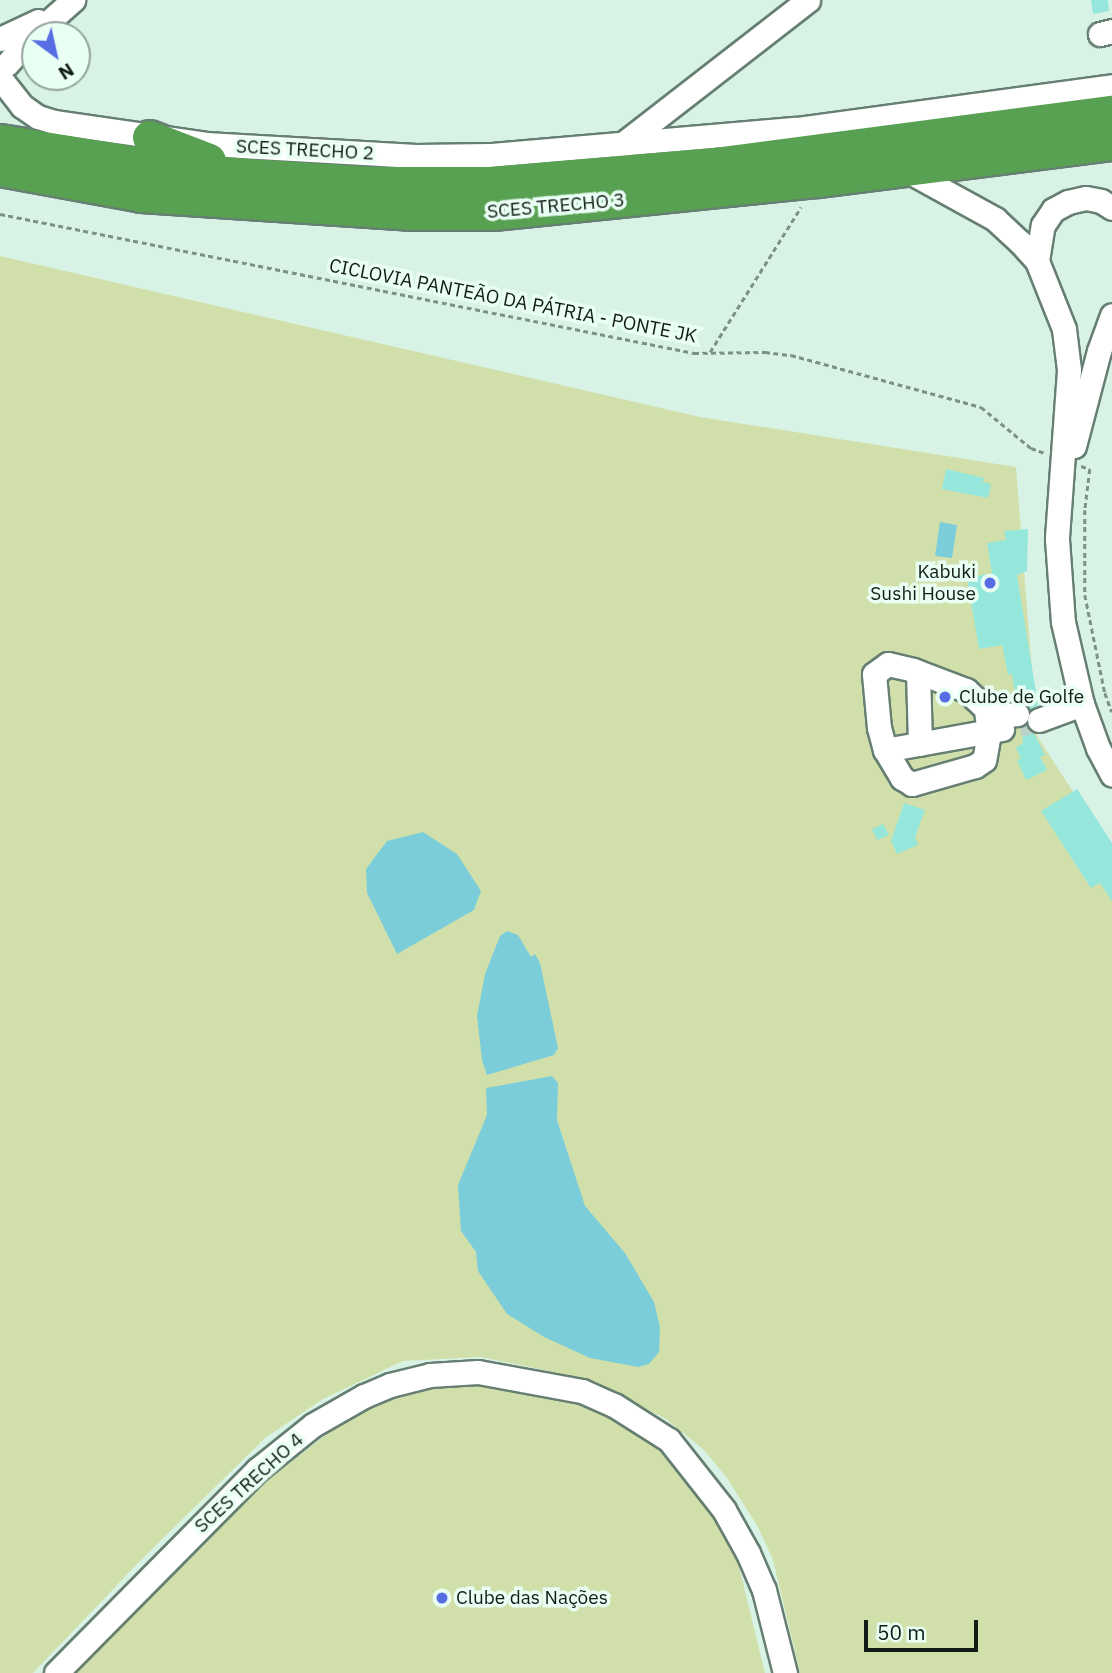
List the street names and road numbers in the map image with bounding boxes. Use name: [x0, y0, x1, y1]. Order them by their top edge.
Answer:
street label: SCES TRECHO 2: [235, 135, 375, 165]
street label: SCES TRECHO 3: [486, 189, 626, 223]
street label: CICLOVIA PANTEÃO DA PÁTRIA - PONTE JK: [327, 254, 699, 348]
street label: SCES TRECHO 4: [190, 1428, 308, 1538]

